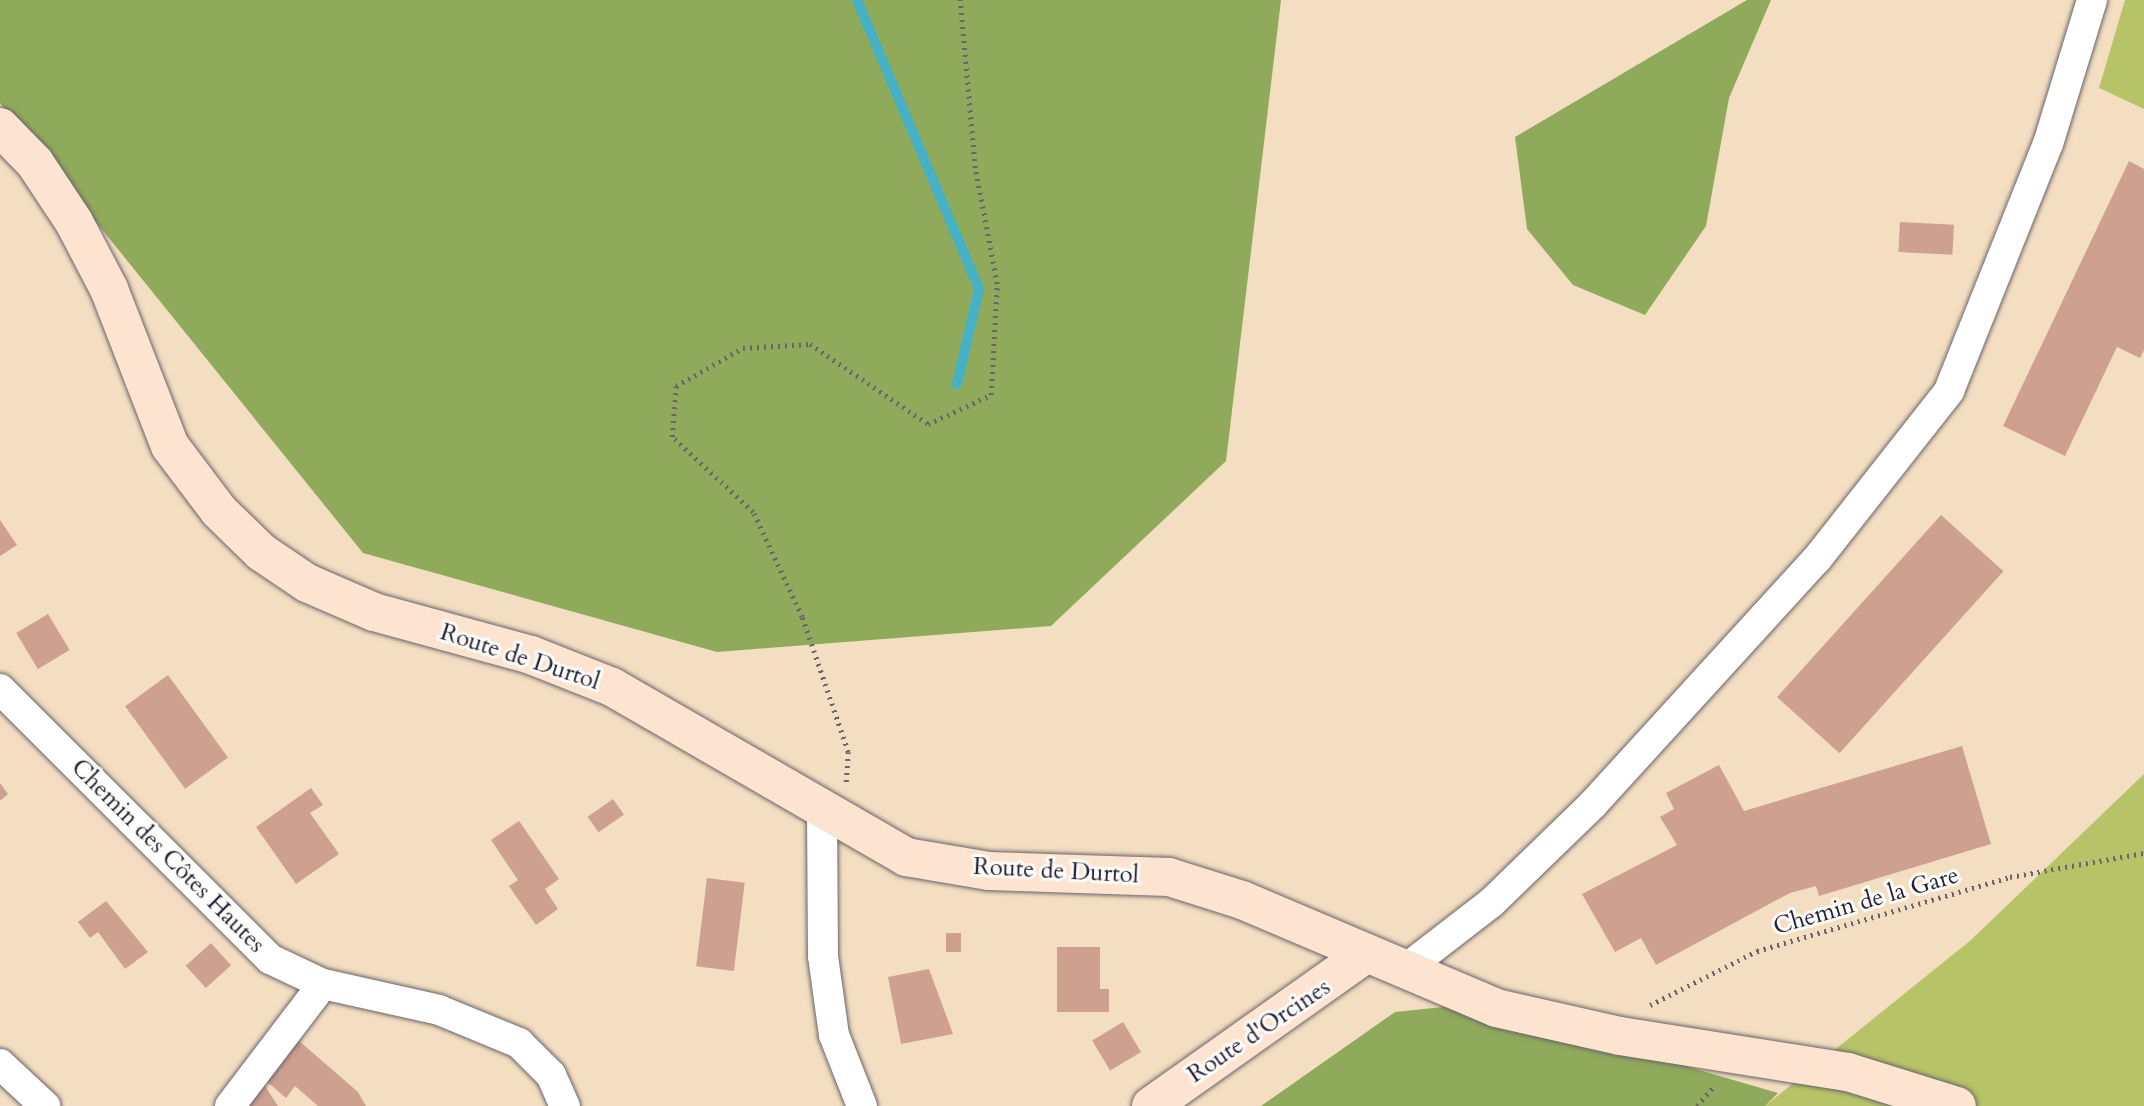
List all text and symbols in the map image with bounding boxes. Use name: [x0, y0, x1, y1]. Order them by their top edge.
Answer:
street label: Route de Durtol: [437, 618, 603, 696]
street label: Chemin des Côtes Hautes: [65, 753, 271, 959]
street label: Route de Durtol: [972, 852, 1140, 890]
street label: Chemin de la Gare: [1770, 861, 1962, 941]
street label: Route d'Orcines: [1182, 973, 1336, 1089]

